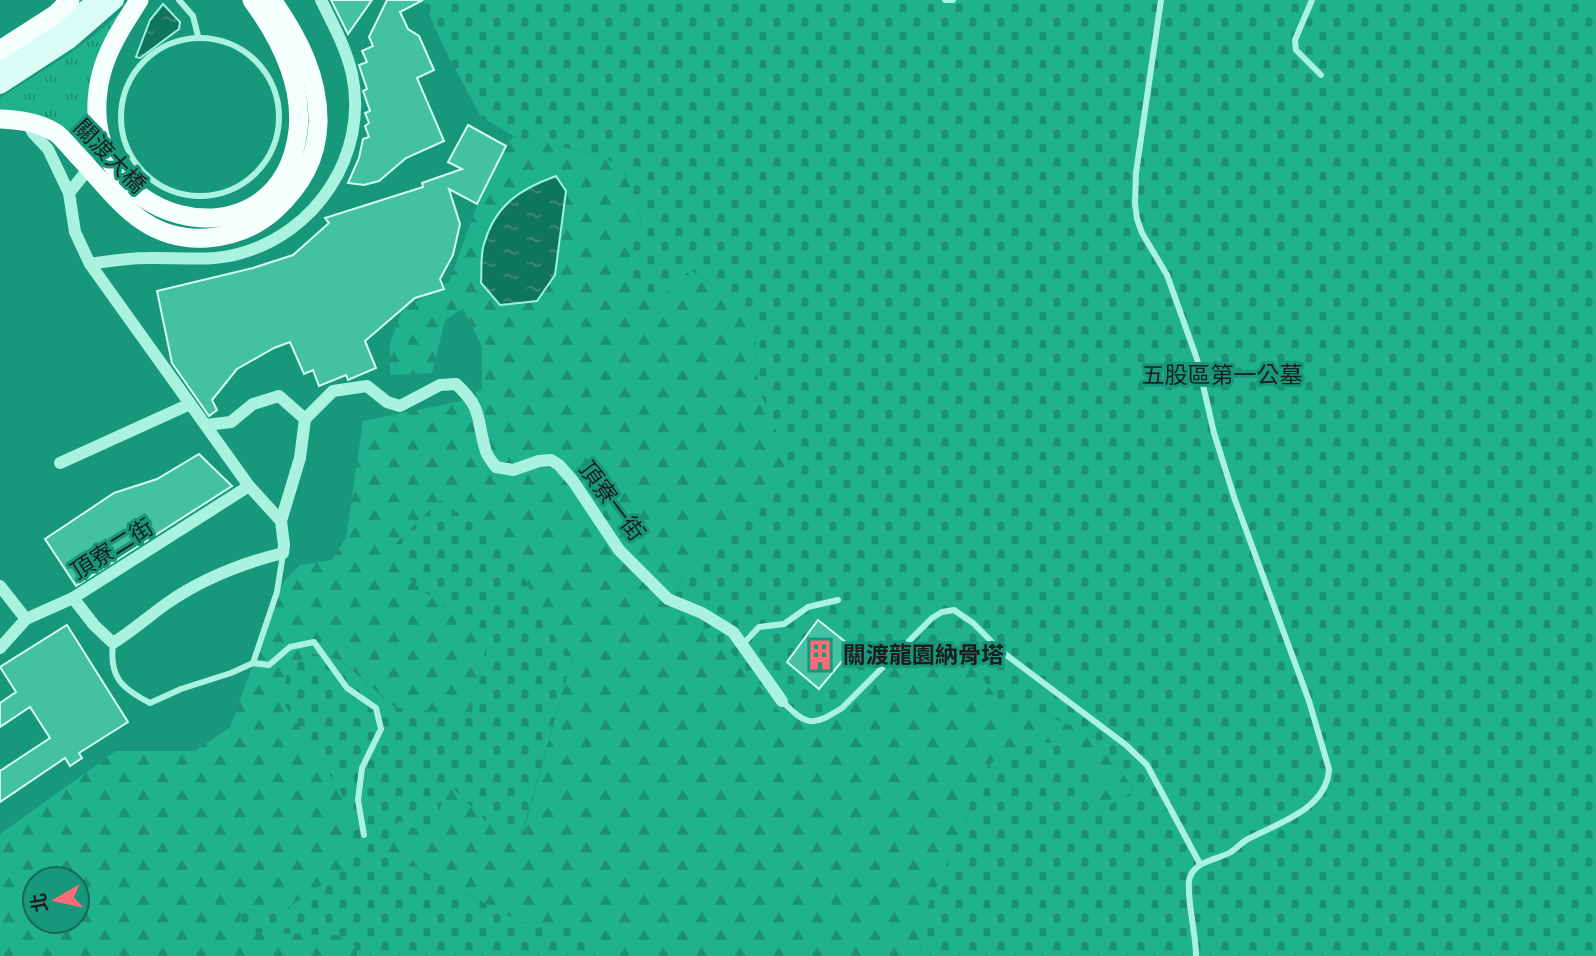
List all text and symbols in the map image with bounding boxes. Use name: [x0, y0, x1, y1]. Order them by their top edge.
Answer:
street label: 關渡大橋: [67, 112, 153, 200]
park label: 五股區第一公墓: [1142, 360, 1303, 390]
street label: 頂寮一街: [572, 455, 652, 547]
street label: 頂寮二街: [65, 512, 159, 586]
building icon: 關渡龍園納骨塔: [803, 638, 837, 672]
place label: 關渡龍園納骨塔: [843, 640, 1004, 670]
north arrow: [21, 865, 91, 935]
text: 北: [26, 891, 54, 914]

